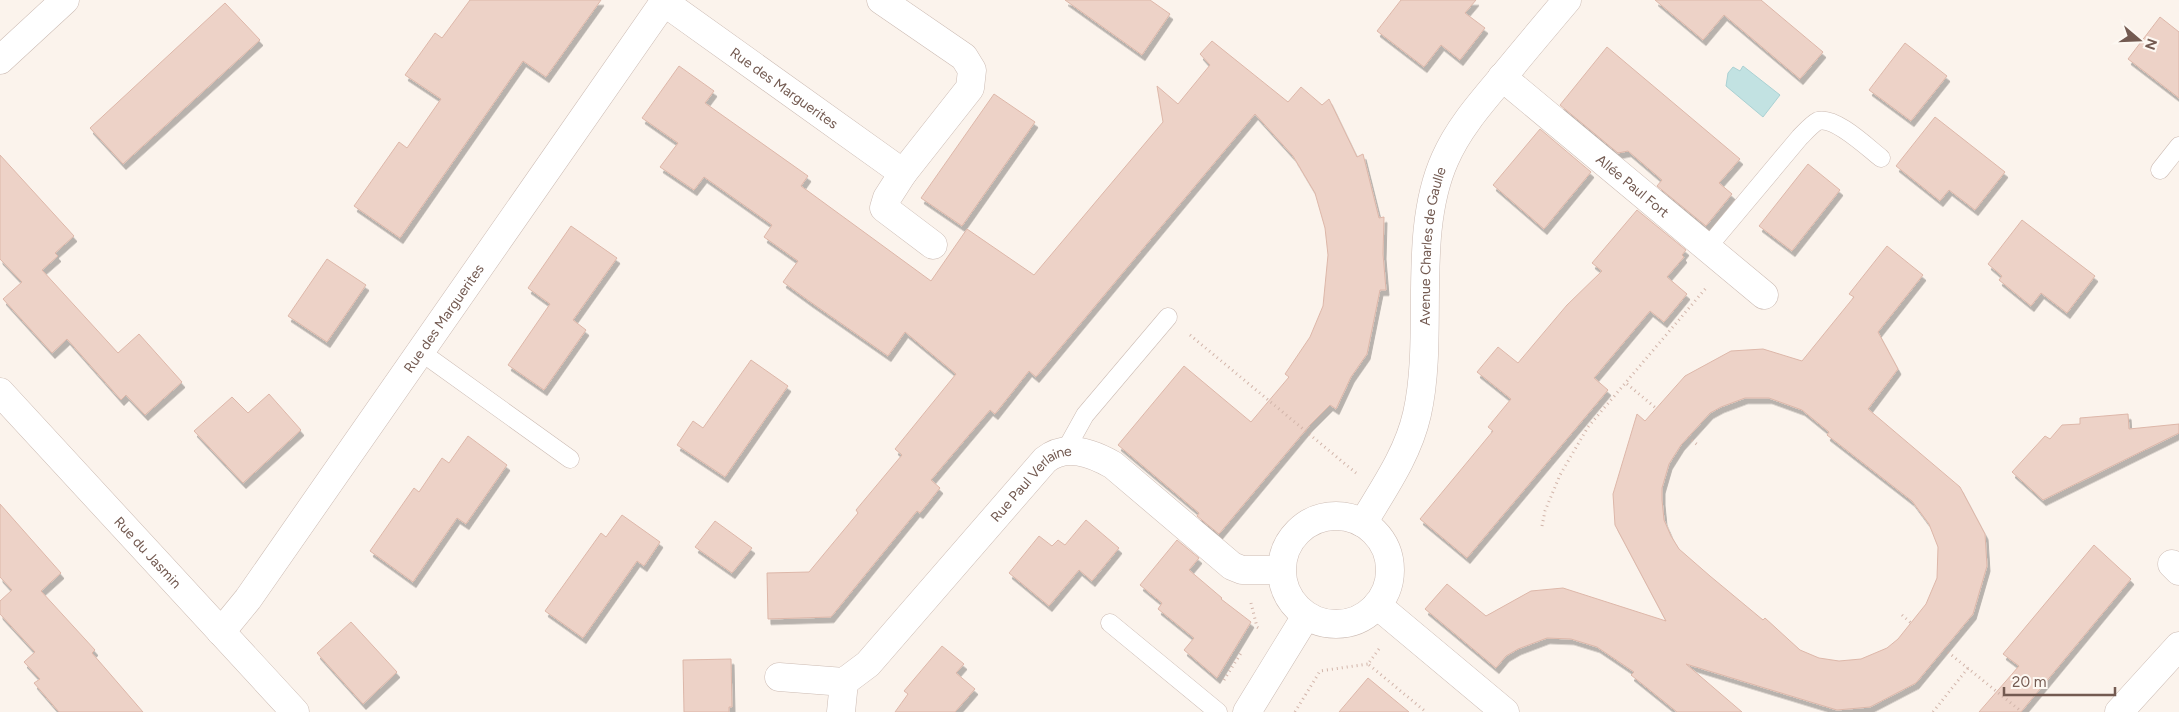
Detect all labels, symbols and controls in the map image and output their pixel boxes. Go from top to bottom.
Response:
north arrow [2114,15,2164,65]
text: N [2141,36,2161,52]
street label: Rue des Marguerites [727,44,841,133]
street label: Allée Paul Fort [1592,151,1672,221]
street label: Avenue Charles de Gaulle [1417,164,1450,326]
street label: Rue des Marguerites [400,261,488,376]
street label: Rue Paul Verlaine [987,443,1072,526]
street label: Rue du Jasmin [110,513,185,592]
scale bar [2004,664,2115,696]
text: 20 m [2012,673,2046,691]

